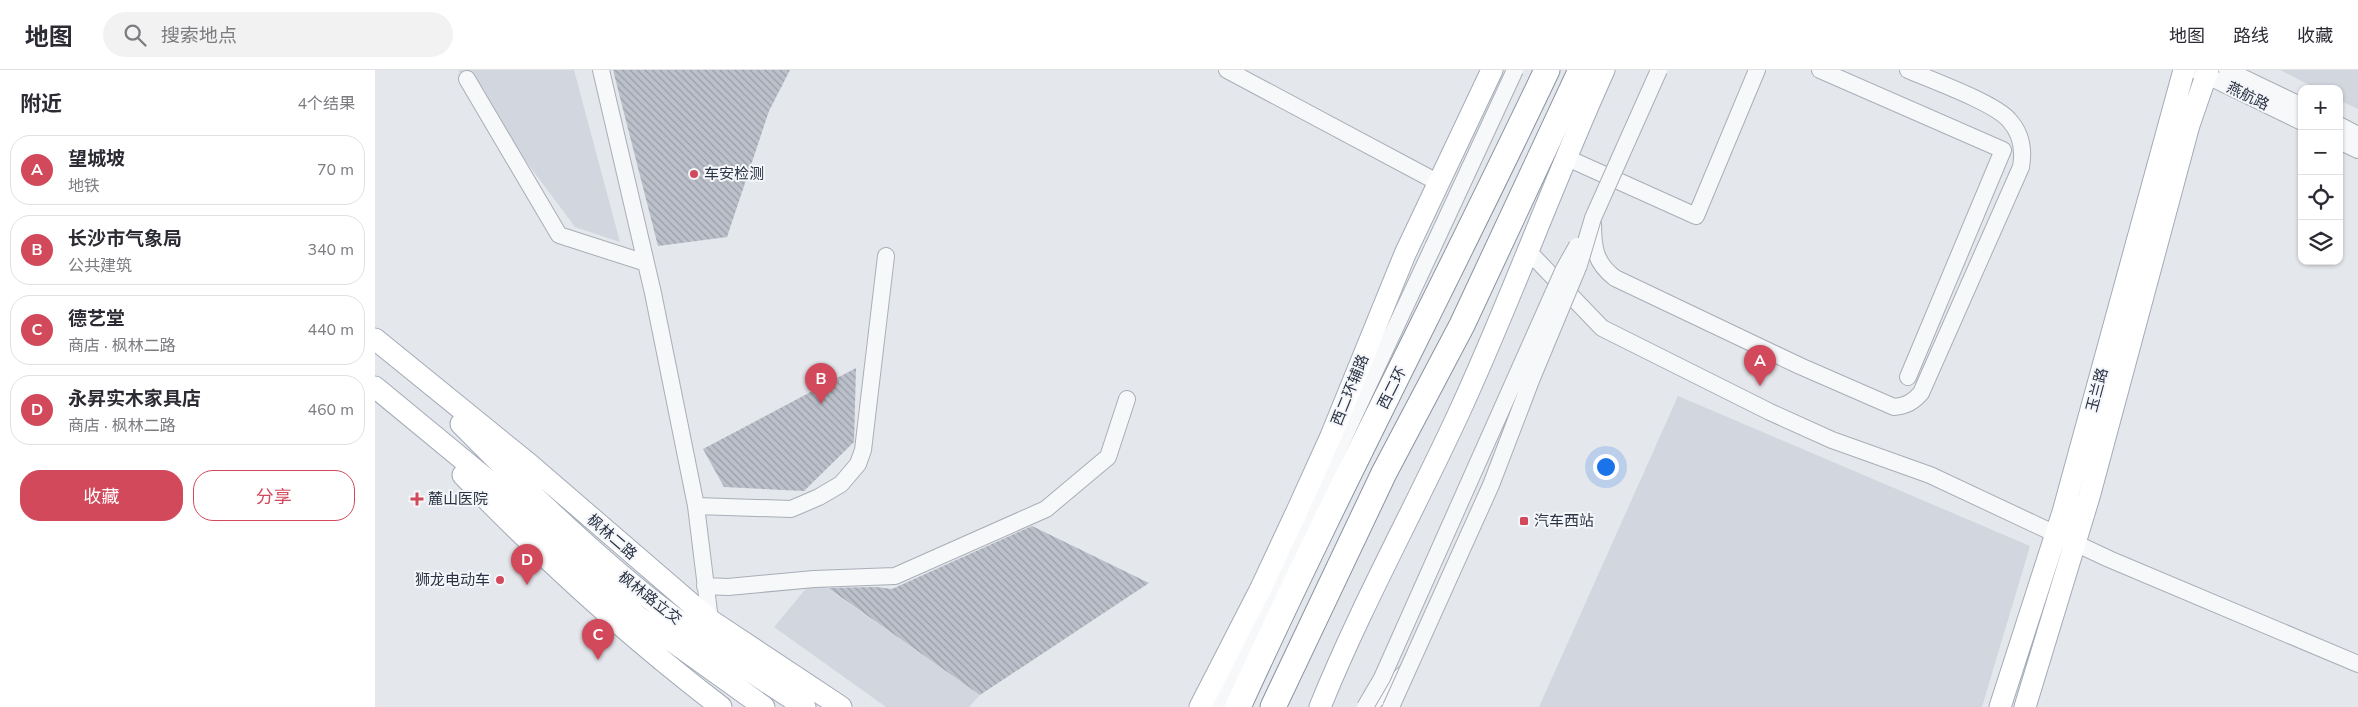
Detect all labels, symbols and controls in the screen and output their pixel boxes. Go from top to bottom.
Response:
search box [103,12,453,57]
text: 地图 [25,21,73,53]
icon: search [121,21,149,49]
text: 搜索地点 [161,23,237,49]
text: 地图 [2169,24,2205,48]
text: 路线 [2233,24,2269,48]
text: 收藏 [2297,24,2333,48]
street label: 燕航路 [2223,77,2273,115]
map controls [2298,85,2343,265]
button: + [2298,85,2343,130]
text: 附近 [20,90,62,118]
text: 4个结果 [297,93,355,115]
button: − [2298,130,2343,175]
text: 望城坡 [68,146,125,172]
text: A [31,159,43,181]
text: 70 m [317,159,354,181]
place label: 车安检测 [704,164,764,184]
marker: 车安检测 [688,168,700,180]
text: 地铁 [68,175,100,197]
button: locate [2298,175,2343,220]
button: layers [2298,220,2343,265]
text: 长沙市气象局 [68,226,182,252]
text: B [31,239,43,261]
text: 340 m [307,239,354,261]
text: 公共建筑 [68,255,132,277]
text: 德艺堂 [68,306,125,332]
text: C [32,319,42,341]
text: 440 m [307,319,354,341]
text: 商店 · 枫林二路 [68,335,176,357]
pin: A [1744,345,1776,386]
street label: 西二环辅路 [1327,351,1373,429]
pin: B [805,363,837,404]
street label: 西二环 [1373,363,1411,413]
street label: 玉兰路 [2082,366,2112,414]
text: 永昇实木家具店 [68,386,201,412]
text: D [31,399,43,421]
text: 460 m [307,399,354,421]
text: 商店 · 枫林二路 [68,415,176,437]
your location [1593,454,1619,480]
button: 收藏 [20,470,183,521]
button: 分享 [193,470,355,521]
place label: 麓山医院 [428,489,488,509]
marker: 麓山医院 [410,492,424,506]
street label: 枫林二路 [583,510,641,564]
place label: 汽车西站 [1534,511,1594,531]
marker: 汽车西站 [1518,515,1530,527]
pin: D [511,544,543,585]
street label: 枫林路立交 [614,567,686,629]
place label: 狮龙电动车 [415,570,490,590]
marker: 狮龙电动车 [494,574,506,586]
pin: C [582,619,614,660]

